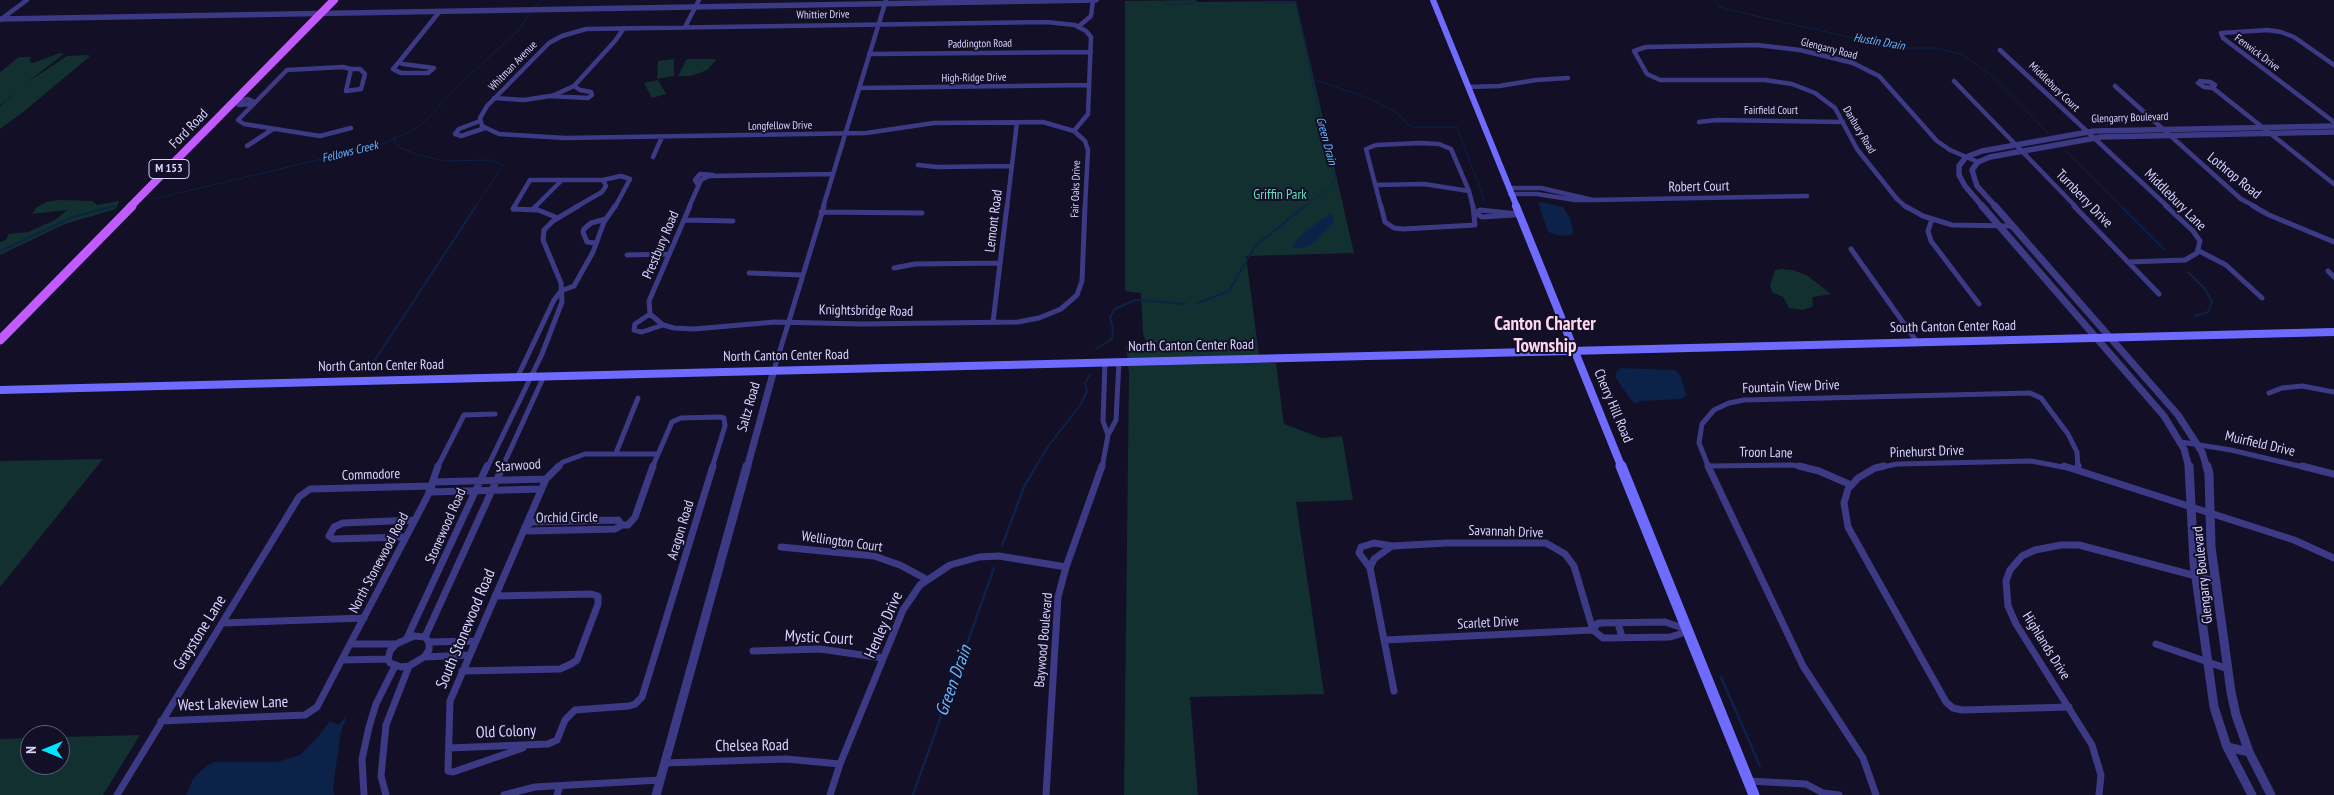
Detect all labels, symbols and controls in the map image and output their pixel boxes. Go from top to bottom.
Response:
street label: Whittier Drive [796,8,850,22]
water label: Hustin Drain [1852,30,1906,54]
street label: Fenwick Drive [2232,32,2282,74]
street label: Glengarry Road [1799,36,1859,62]
street label: Paddington Road [948,37,1012,51]
street label: Whitman Avenue [486,38,540,94]
street label: Middlebury Court [2026,59,2082,115]
street label: High-Ridge Drive [941,71,1007,85]
street label: Fairfield Court [1744,104,1798,118]
street label: Danbury Road [1840,104,1878,156]
street label: Ford Road [166,106,212,152]
street label: Glengarry Boulevard [2091,110,2169,126]
water label: Green Drain [1313,115,1339,167]
street label: Longfellow Drive [748,119,812,133]
water label: Fellows Creek [320,138,380,166]
street label: Lothrop Road [2204,149,2264,203]
road number: M 153 [149,160,189,178]
street label: Fair Oaks Drive [1068,160,1084,218]
street label: Turnberry Drive [2052,166,2116,232]
street label: Middlebury Lane [2141,166,2209,234]
street label: Robert Court [1668,178,1730,196]
park label: Griffin Park [1253,187,1307,203]
street label: Lemont Road [982,189,1006,253]
street label: Prestbury Road [639,208,683,282]
street label: Knightsbridge Road [819,302,913,320]
district label: Canton Charter Township [1494,314,1596,358]
street label: South Canton Center Road [1890,318,2016,336]
street label: North Canton Center Road [1128,337,1254,355]
street label: North Canton Center Road [723,347,849,365]
street label: North Canton Center Road [318,357,444,375]
street label: Cherry Hill Road [1590,367,1636,445]
street label: Fountain View Drive [1742,377,1840,397]
street label: Saltz Road [734,380,764,434]
street label: Muirfield Drive [2223,428,2297,460]
street label: Pinehurst Drive [1890,442,1964,462]
street label: Troon Lane [1739,444,1793,462]
street label: Starwood [495,456,541,476]
street label: Commodore [342,466,400,484]
street label: Stonewood Road [422,486,470,566]
street label: Aragon Road [664,498,698,562]
street label: Orchid Circle [536,509,598,527]
street label: North Stonewood Road [345,510,413,616]
street label: Savannah Drive [1468,522,1544,542]
street label: Glengarry Boulevard [2190,525,2216,625]
street label: Wellington Court [800,528,884,556]
street label: South Stonewood Road [432,566,500,692]
street label: Henley Drive [861,589,907,661]
street label: Graystone Lane [169,592,231,674]
street label: Baywood Boulevard [1031,592,1057,688]
street label: Highlands Drive [2018,609,2074,683]
street label: Scarlet Drive [1457,613,1519,633]
street label: Mystic Court [784,627,854,649]
water label: Green Drain [931,643,977,719]
street label: West Lakeview Lane [177,692,289,716]
street label: Old Colony [476,721,536,743]
north arrow [20,725,70,775]
street label: Chelsea Road [715,736,789,756]
text: N [22,746,40,754]

